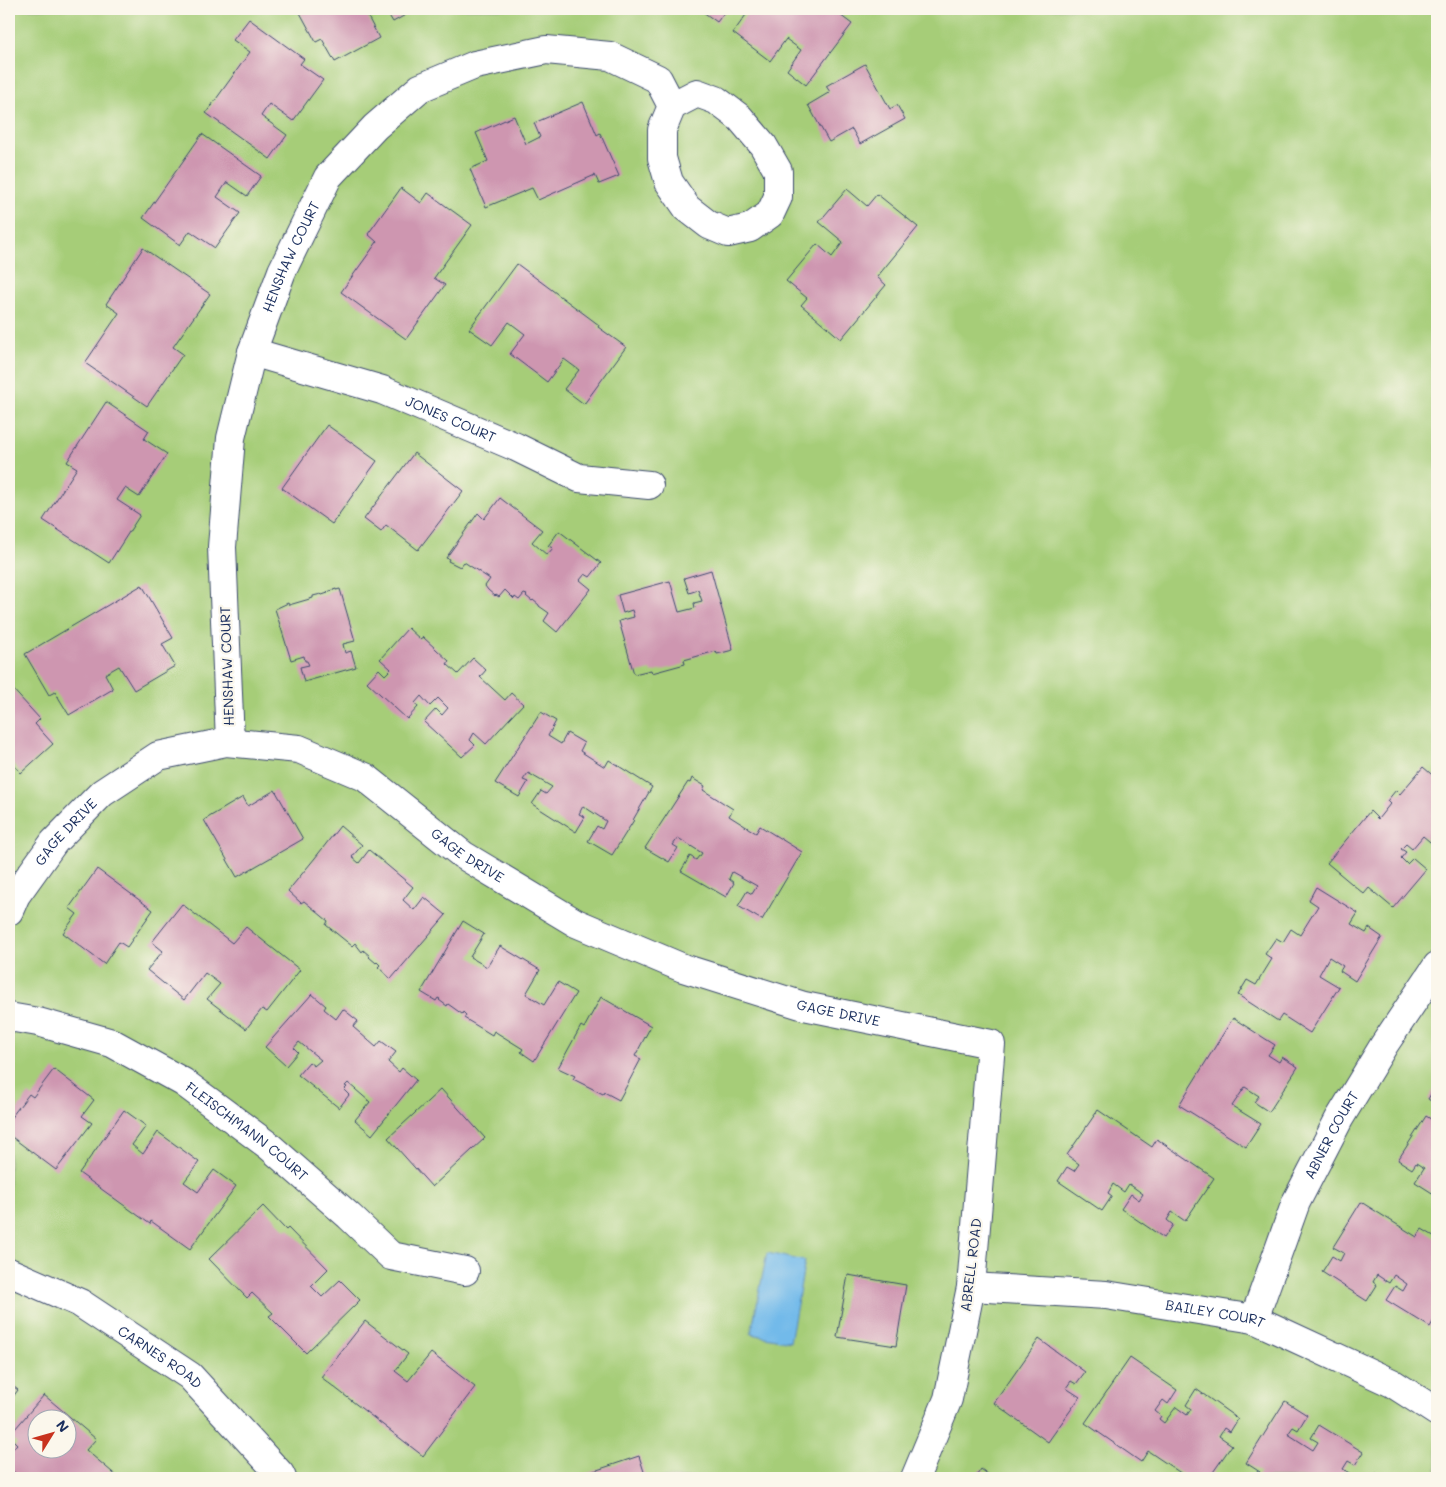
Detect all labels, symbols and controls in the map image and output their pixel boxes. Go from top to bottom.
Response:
street label: HENSHAW COURT [258,198,324,315]
street label: JONES COURT [403,391,499,446]
street label: HENSHAW COURT [215,606,238,726]
street label: GAGE DRIVE [30,794,101,869]
street label: GAGE DRIVE [427,823,508,887]
street label: GAGE DRIVE [794,994,882,1030]
street label: FLEISCHMANN COURT [182,1077,312,1185]
street label: ABNER COURT [1300,1087,1363,1182]
street label: ABRELL ROAD [955,1217,986,1313]
street label: BAILEY COURT [1164,1295,1269,1332]
street label: CARNES ROAD [114,1321,207,1392]
north arrow [28,1410,78,1460]
text: N [52,1416,74,1436]

